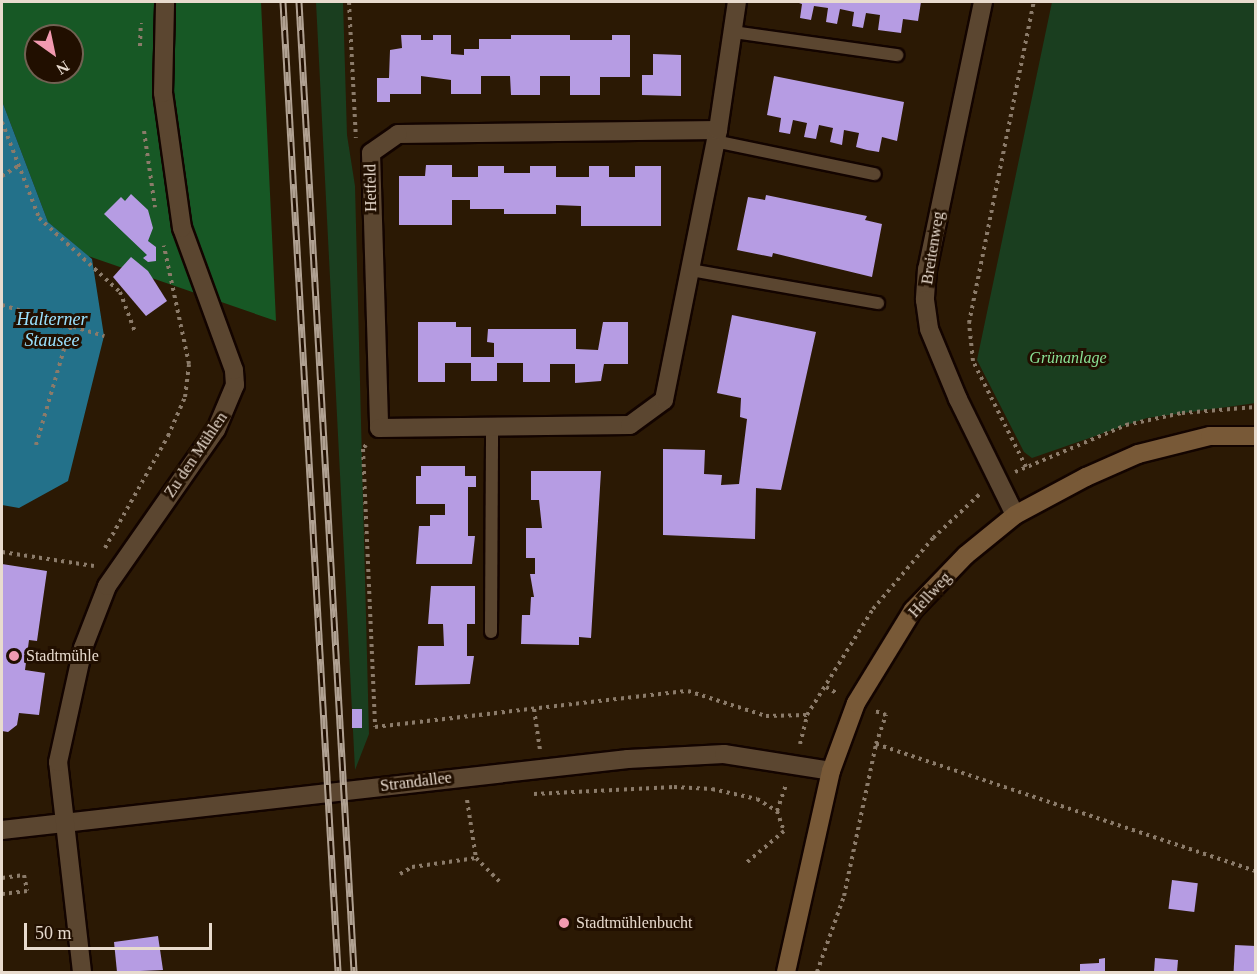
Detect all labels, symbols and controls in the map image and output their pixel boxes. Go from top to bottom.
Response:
north arrow [24,24,84,84]
text: N [54,58,72,78]
street label: Hetfeld [361,164,381,212]
street label: Breitenweg [918,210,948,286]
water label: Halterner Stausee [17,309,87,352]
park label: Grünanlage [1029,348,1107,368]
street label: Zu den Mühlen [160,409,232,501]
street label: Hellweg [905,568,955,622]
place label: Stadtmühle [26,646,99,666]
marker: Stadtmühle [7,649,21,663]
street label: Strandallee [379,768,453,796]
scale bar [27,911,214,949]
place label: Stadtmühlenbucht [576,913,692,933]
marker: Stadtmühlenbucht [557,916,571,930]
text: 50 m [35,923,72,943]

